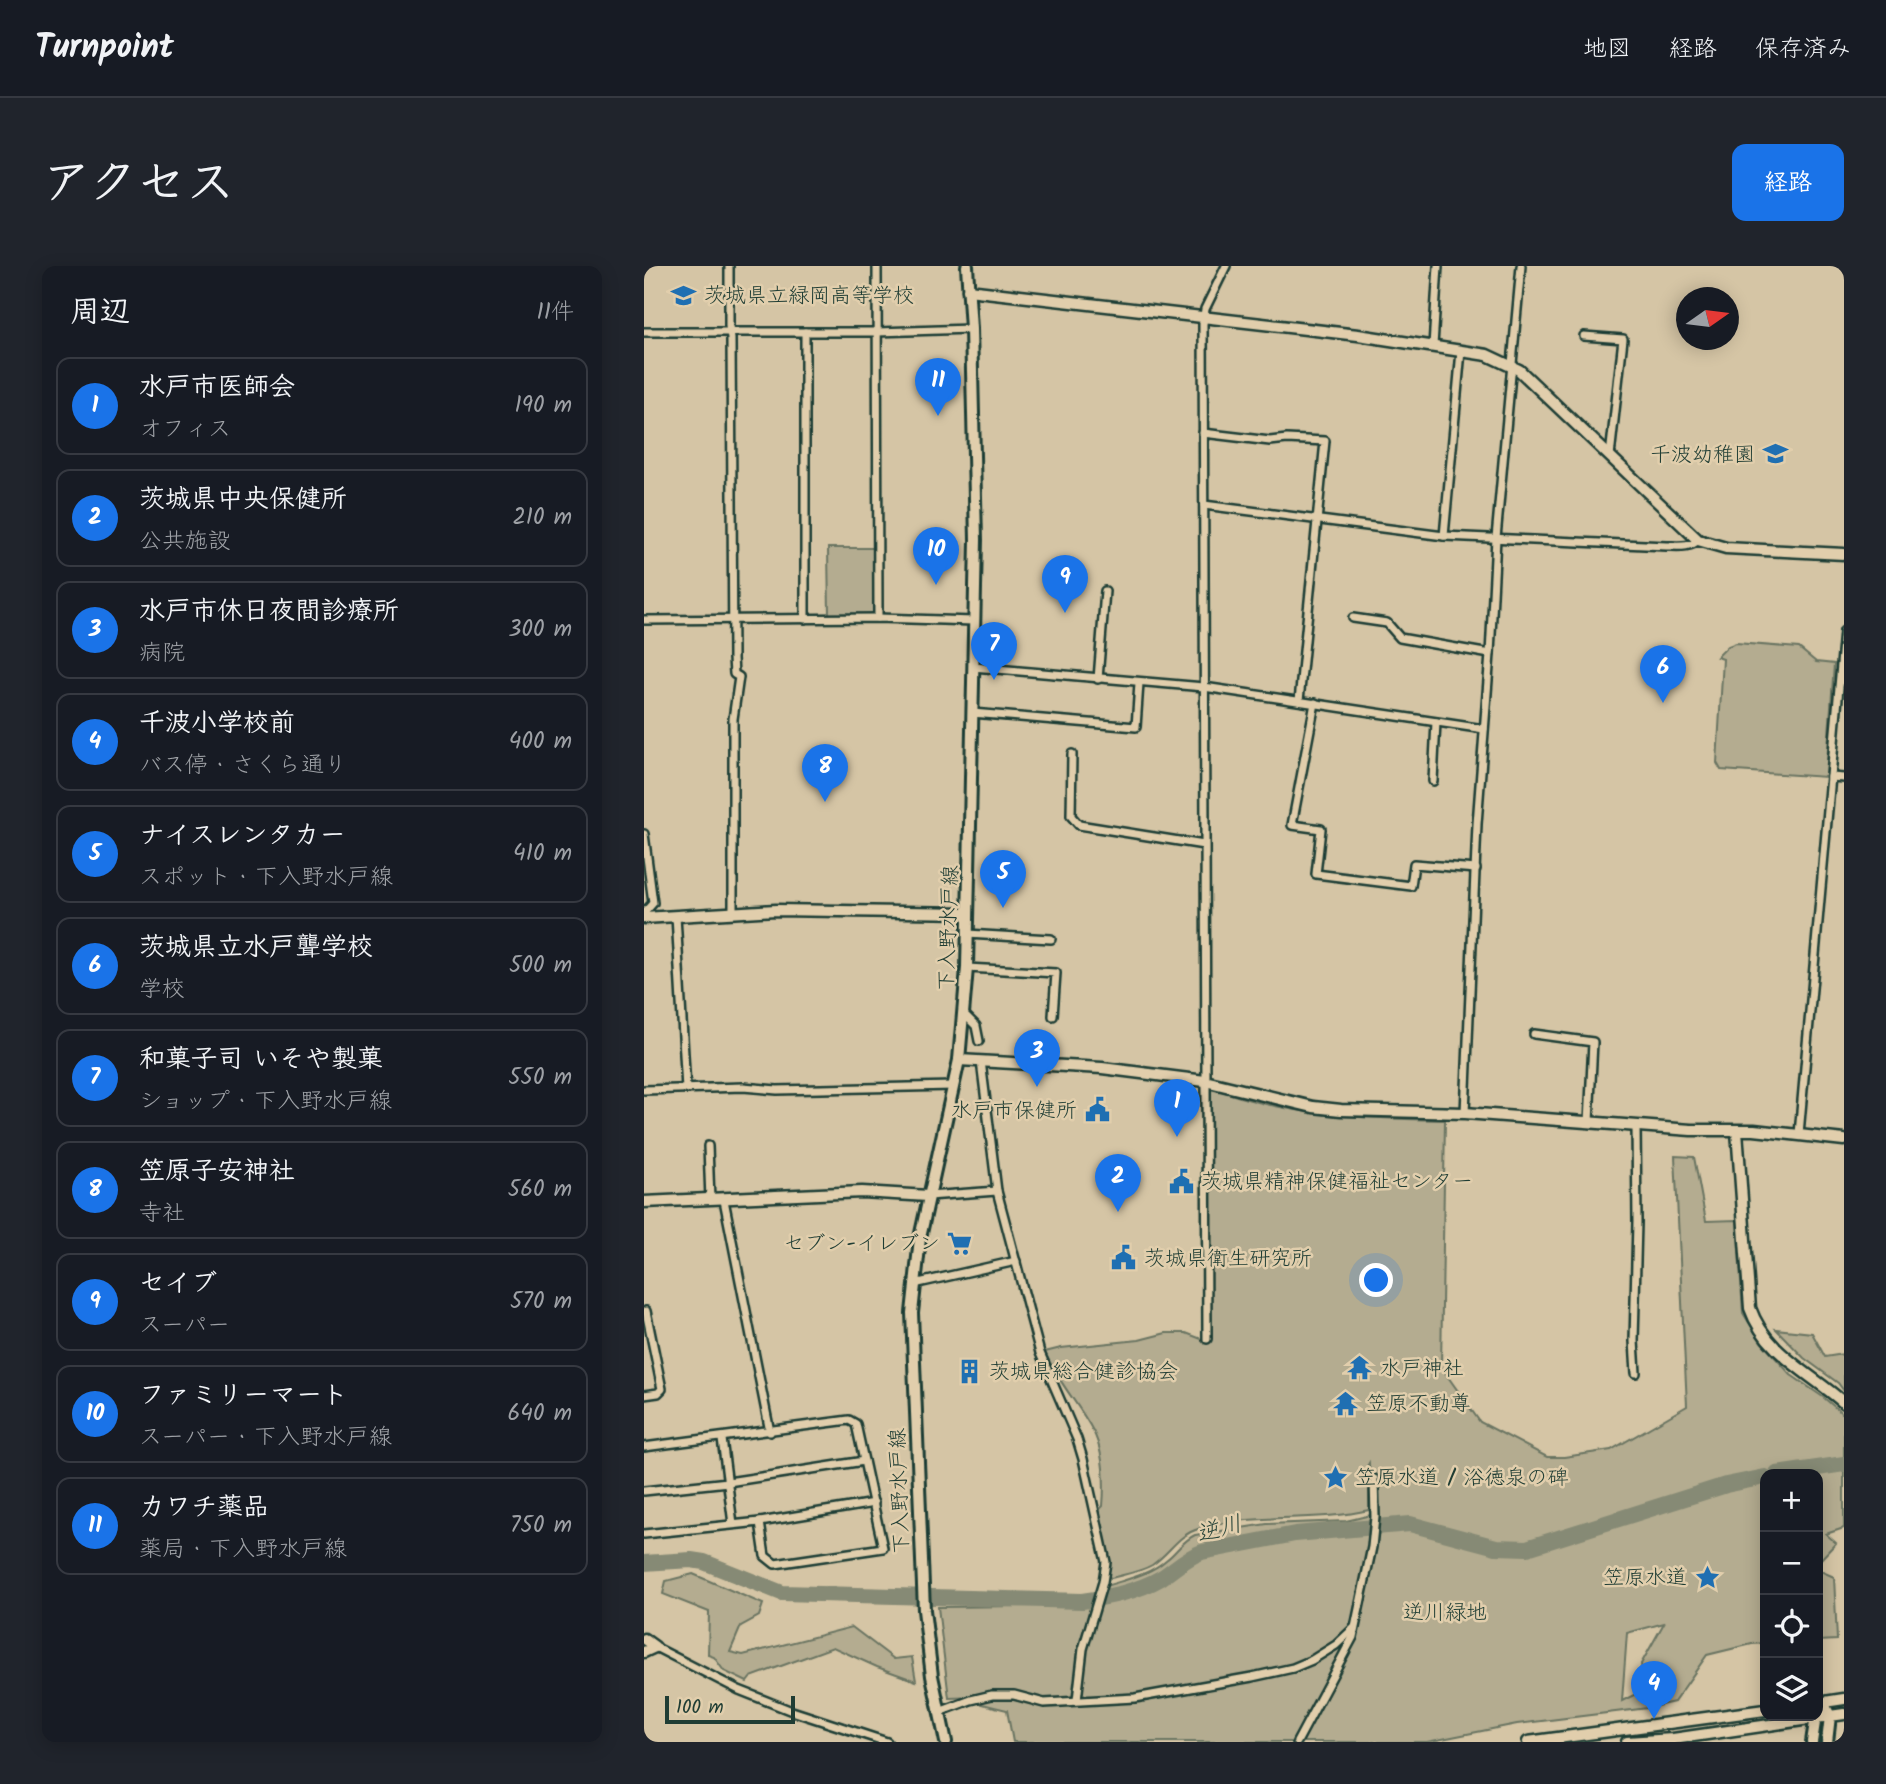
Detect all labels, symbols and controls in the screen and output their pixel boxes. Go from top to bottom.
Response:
text: Turnpoint [35,22,174,75]
text: 地図 [1583,30,1631,69]
text: 経路 [1669,30,1717,69]
text: 保存済み [1755,30,1851,69]
button: 経路 [1732,144,1844,221]
text: アクセス [42,146,235,224]
place label: 茨城県立緑岡高等学校 [704,280,914,313]
school or university icon: 茨城県立緑岡高等学校 [670,281,698,309]
north arrow [1676,287,1739,350]
text: 周辺 [70,289,130,337]
text: 11件 [537,295,574,331]
pin: 11 [915,358,961,416]
text: 水戸市医師会 [139,367,295,409]
text: 1 [92,388,98,424]
text: 190 m [515,388,572,424]
text: オフィス [139,412,231,448]
place label: 千波幼稚園 [1650,439,1755,472]
school or university icon: 千波幼稚園 [1761,440,1789,468]
text: 茨城県中央保健所 [139,479,347,521]
text: 2 [88,500,102,536]
text: 210 m [512,500,572,536]
text: 公共施設 [139,524,231,560]
pin: 10 [913,527,959,585]
pin: 9 [1042,555,1088,613]
text: 水戸市休日夜間診療所 [139,591,399,633]
text: 3 [89,612,101,648]
text: 300 m [508,612,572,648]
pin: 7 [971,622,1017,680]
text: 病院 [139,636,185,672]
pin: 6 [1640,645,1686,703]
text: 千波小学校前 [139,703,295,745]
text: 4 [89,724,101,760]
text: 400 m [509,724,572,760]
pin: 8 [802,744,848,802]
text: バス停 · さくら通り [139,748,347,784]
text: ナイスレンタカー [139,815,345,857]
text: 5 [89,836,101,872]
text: 410 m [513,836,572,872]
pin: 5 [980,850,1026,908]
text: スポット · 下入野水戸線 [139,860,393,896]
street label: 下入野水戸線 [931,865,968,992]
text: 茨城県立水戸聾学校 [139,927,373,969]
text: 6 [89,948,101,984]
text: 500 m [509,948,572,984]
text: 学校 [139,972,185,1008]
pin: 3 [1014,1029,1060,1087]
text: 和菓子司 いそや製菓 [139,1039,383,1081]
text: 7 [90,1060,100,1096]
text: 550 m [508,1060,572,1096]
pin: 1 [1154,1079,1200,1137]
text: ショップ · 下入野水戸線 [139,1084,392,1120]
place label: 水戸市保健所 [951,1095,1077,1128]
public building icon: 水戸市保健所 [1083,1096,1111,1124]
text: 笠原子安神社 [139,1151,295,1193]
pin: 2 [1095,1154,1141,1212]
place label: 茨城県精神保健福祉センター [1201,1166,1473,1199]
public building icon: 茨城県精神保健福祉センター [1167,1167,1195,1195]
text: 8 [88,1172,102,1208]
text: 560 m [508,1172,572,1208]
text: 寺社 [139,1196,185,1232]
place label: セブン-イレブン [783,1228,940,1261]
supermarket icon: セブン-イレブン [946,1229,974,1257]
place label: 茨城県衛生研究所 [1144,1243,1312,1276]
public building icon: 茨城県衛生研究所 [1110,1244,1138,1272]
text: セイブ [139,1263,217,1305]
your location [1359,1263,1393,1297]
text: 9 [89,1284,101,1320]
text: 570 m [510,1284,572,1320]
text: スーパー [139,1308,230,1344]
place label: 水戸神社 [1380,1353,1464,1386]
temple icon: 水戸神社 [1346,1354,1374,1382]
place label: 茨城県総合健診協会 [989,1356,1178,1389]
building icon: 茨城県総合健診協会 [955,1357,983,1385]
text: ファミリーマート [139,1375,348,1417]
place label: 笠原不動尊 [1366,1388,1471,1421]
temple icon: 笠原不動尊 [1332,1389,1360,1417]
text: 10 [86,1396,104,1432]
text: 640 m [508,1396,572,1432]
text: スーパー · 下入野水戸線 [139,1420,392,1456]
street label: 下入野水戸線 [882,1427,919,1554]
place label: 笠原水道 / 浴徳泉の碑 [1355,1462,1568,1495]
place icon: 笠原水道 / 浴徳泉の碑 [1321,1463,1349,1491]
map controls [1760,1469,1823,1721]
button: + [1760,1469,1823,1532]
text: カワチ薬品 [139,1487,269,1529]
water label: 逆川 [1193,1507,1246,1553]
text: 11 [88,1508,102,1544]
text: 750 m [510,1508,572,1544]
text: 薬局 · 下入野水戸線 [139,1532,347,1568]
button: − [1760,1532,1823,1595]
place label: 笠原水道 [1603,1562,1687,1595]
place icon: 笠原水道 [1693,1563,1721,1591]
button: locate [1760,1595,1823,1658]
park label: 逆川緑地 [1403,1597,1487,1630]
button: layers [1760,1658,1823,1721]
pin: 4 [1631,1661,1677,1719]
scale bar [665,1693,794,1725]
text: 100 m [676,1693,724,1723]

